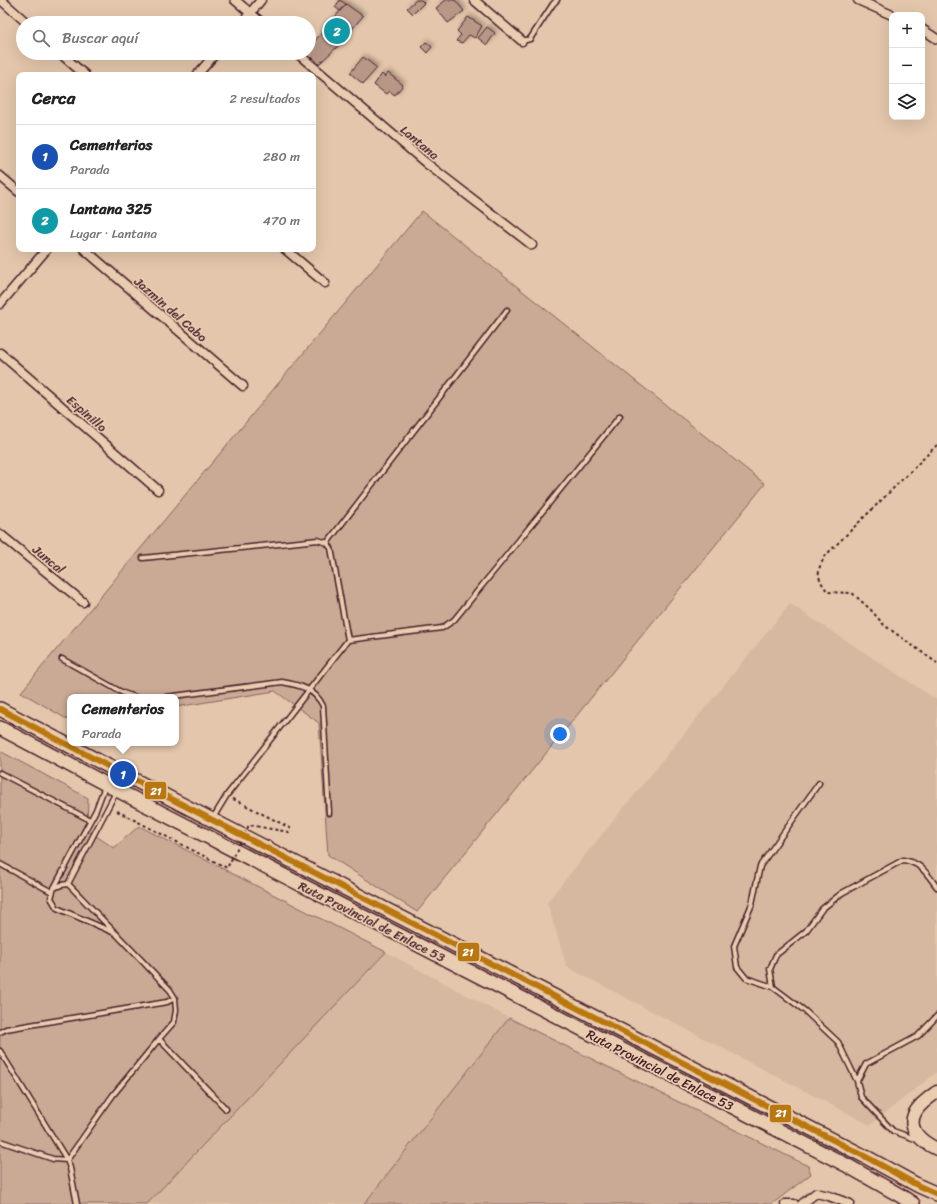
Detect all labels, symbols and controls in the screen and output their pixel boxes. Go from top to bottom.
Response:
map controls [889,12,925,120]
button: + [889,12,925,48]
search box [16,16,316,60]
pin: 2 [324,16,350,46]
text: Buscar aquí [62,25,139,51]
icon: search [30,27,52,49]
button: − [889,48,925,84]
text: Cerca [32,83,75,113]
button: layers [889,84,925,120]
text: 2 resultados [229,87,300,110]
street label: Lantana [395,119,445,166]
text: Cementerios [70,132,152,158]
text: 1 [42,145,48,168]
text: 280 m [263,145,300,168]
text: Parada [70,158,110,181]
text: Lantana 325 [70,196,152,222]
text: 2 [41,209,49,232]
text: 470 m [263,209,300,232]
text: Lugar · Lantana [70,222,157,245]
street label: Jazmin del Cabo [128,270,213,348]
street label: Espinillo [61,389,113,438]
street label: Juncal [27,538,71,580]
popup [67,694,179,746]
text: Cementerios [82,696,164,722]
text: Parada [82,722,121,745]
your location [550,724,570,744]
pin: 1 [110,759,136,789]
line badge: 21 [144,781,167,800]
text: 21 [149,782,162,801]
street label: Ruta Provincial de Enlace 53 [294,874,450,968]
line badge: 21 [457,942,480,962]
text: 21 [461,943,474,962]
street label: Ruta Provincial de Enlace 53 [582,1023,738,1117]
line badge: 21 [769,1104,792,1123]
text: 21 [774,1104,787,1123]

